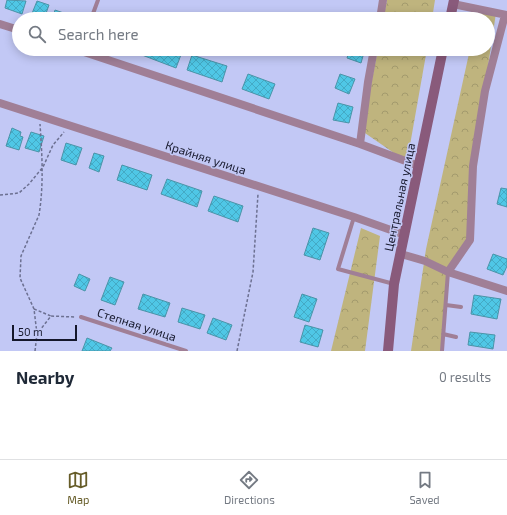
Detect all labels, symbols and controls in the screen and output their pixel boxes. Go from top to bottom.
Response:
search box [12,12,495,56]
icon: search [26,23,48,45]
text: Search here [58,25,139,43]
street label: Крайняя улица [164,137,248,178]
street label: Центральная улица [381,141,418,253]
street label: Степная улица [95,305,178,344]
scale bar [12,323,77,342]
text: 50 m [18,325,43,338]
text: Nearby [16,367,74,387]
text: 0 results [439,369,491,385]
tab: Map [67,469,89,506]
tab: Directions [224,469,275,506]
tab: Saved [409,469,440,506]

